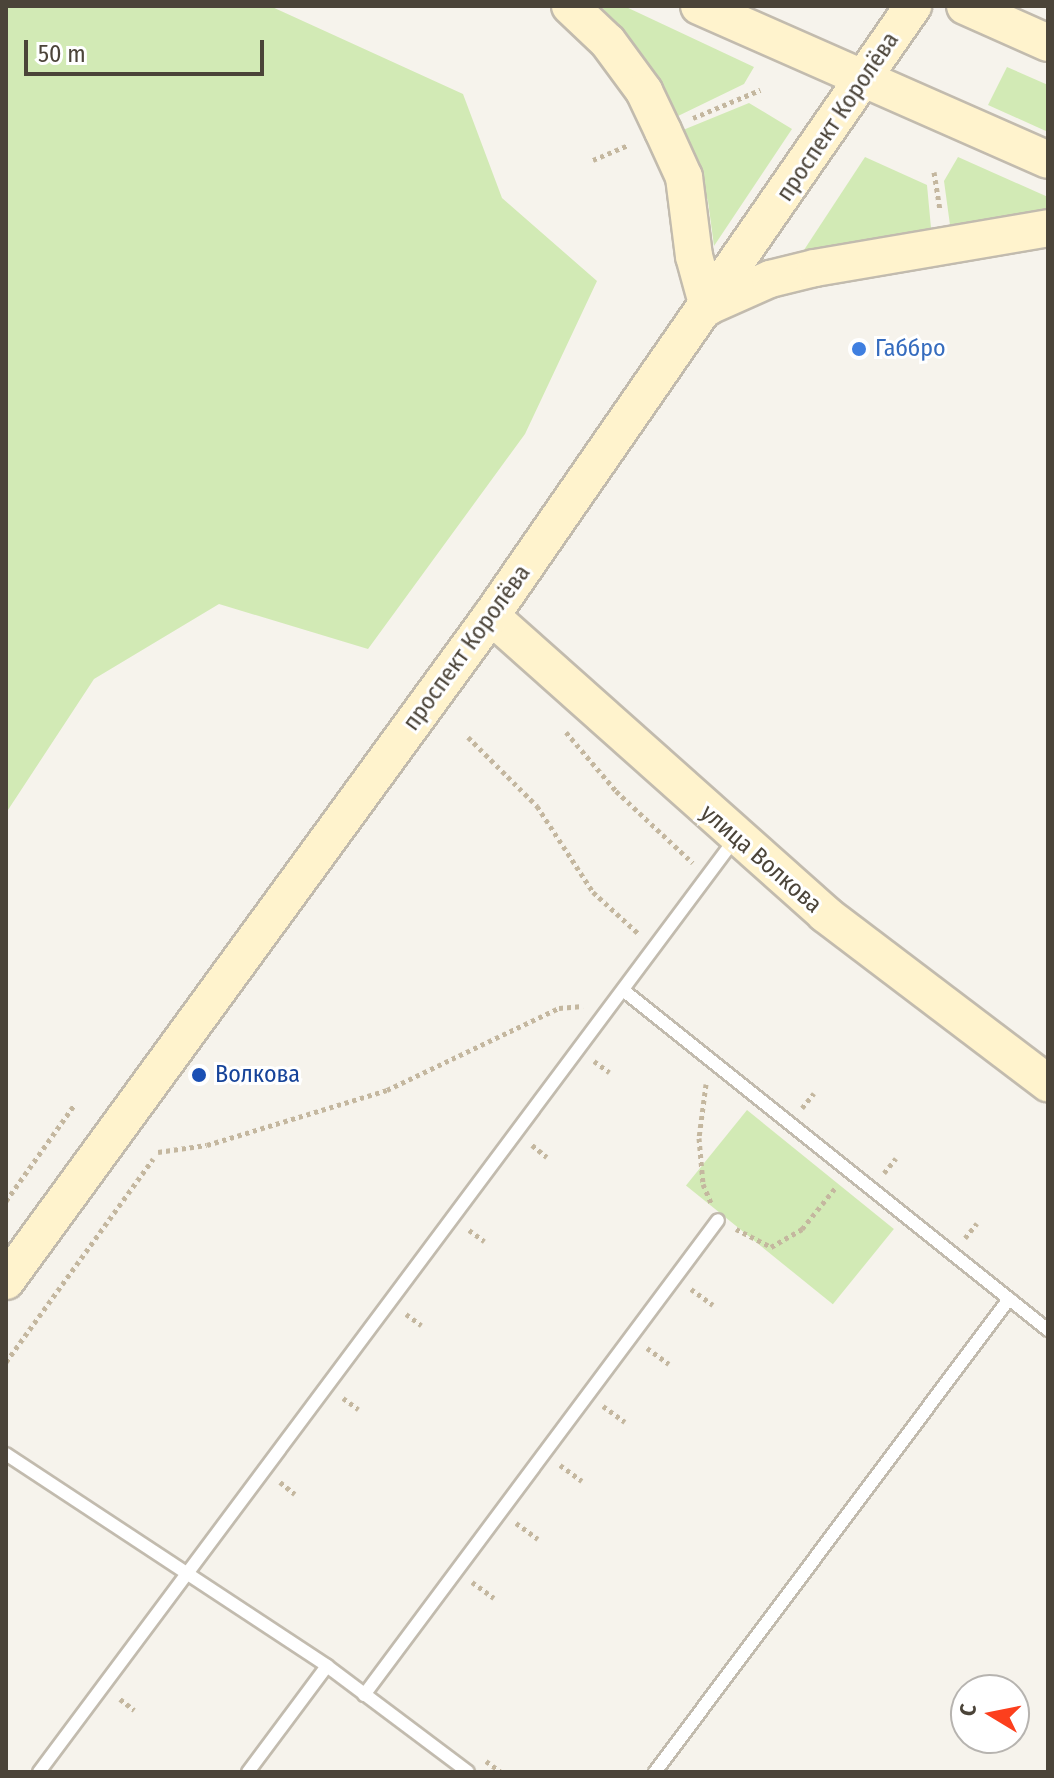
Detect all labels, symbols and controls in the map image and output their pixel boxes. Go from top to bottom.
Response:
scale bar [28,24,268,74]
street label: проспект Королёва [771,27,905,207]
text: 50 m [38,40,86,68]
place label: Габбро [875,335,946,363]
marker: Габбро [850,340,868,358]
street label: проспект Королёва [397,560,537,736]
street label: улица Волкова [695,799,827,919]
place label: Волкова [215,1061,300,1089]
marker: Волкова [190,1066,208,1084]
north arrow [950,1674,1030,1754]
text: С [954,1702,982,1718]

